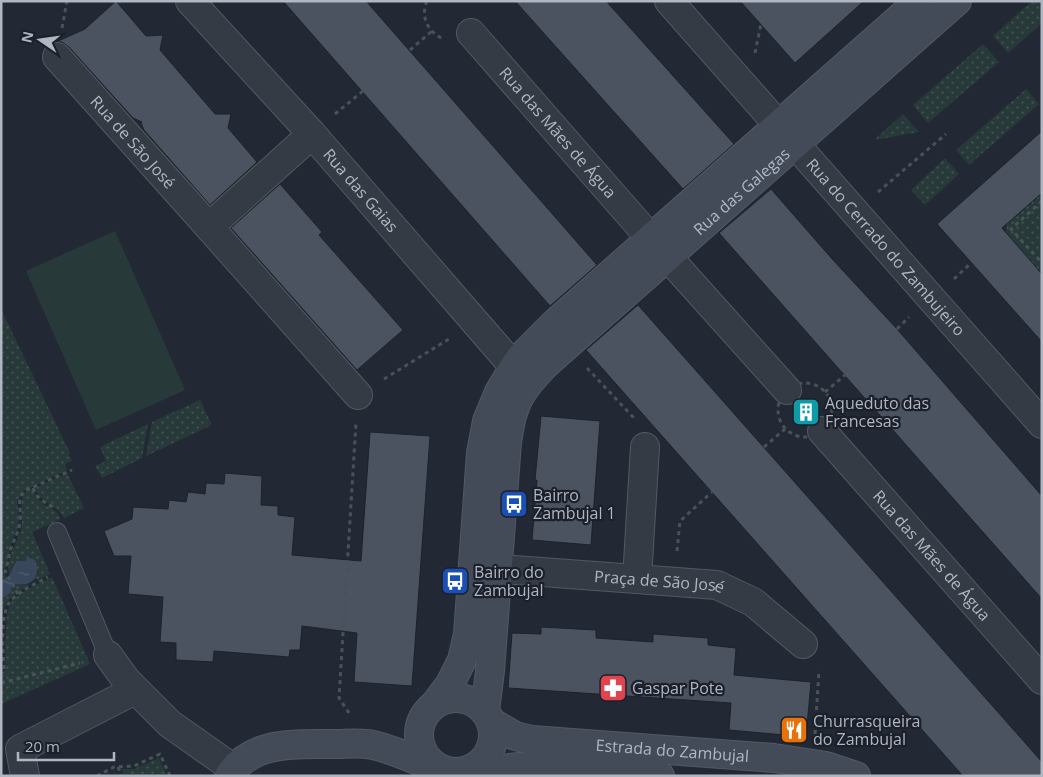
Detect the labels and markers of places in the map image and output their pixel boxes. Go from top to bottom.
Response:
place label: Aqueduto das Francesas [825,392,929,432]
building icon: Aqueduto das Francesas [791,397,821,427]
place label: Bairro Zambujal 1 [533,484,616,524]
bus stop icon: Bairro Zambujal 1 [499,489,529,519]
place label: Bairro do Zambujal [474,561,544,601]
bus stop icon: Bairro do Zambujal [440,566,470,596]
pharmacy icon: Gaspar Pote [598,673,628,703]
place label: Gaspar Pote [632,677,723,699]
place label: Churrasqueira do Zambujal [813,710,920,750]
restaurant icon: Churrasqueira do Zambujal [779,715,809,745]

